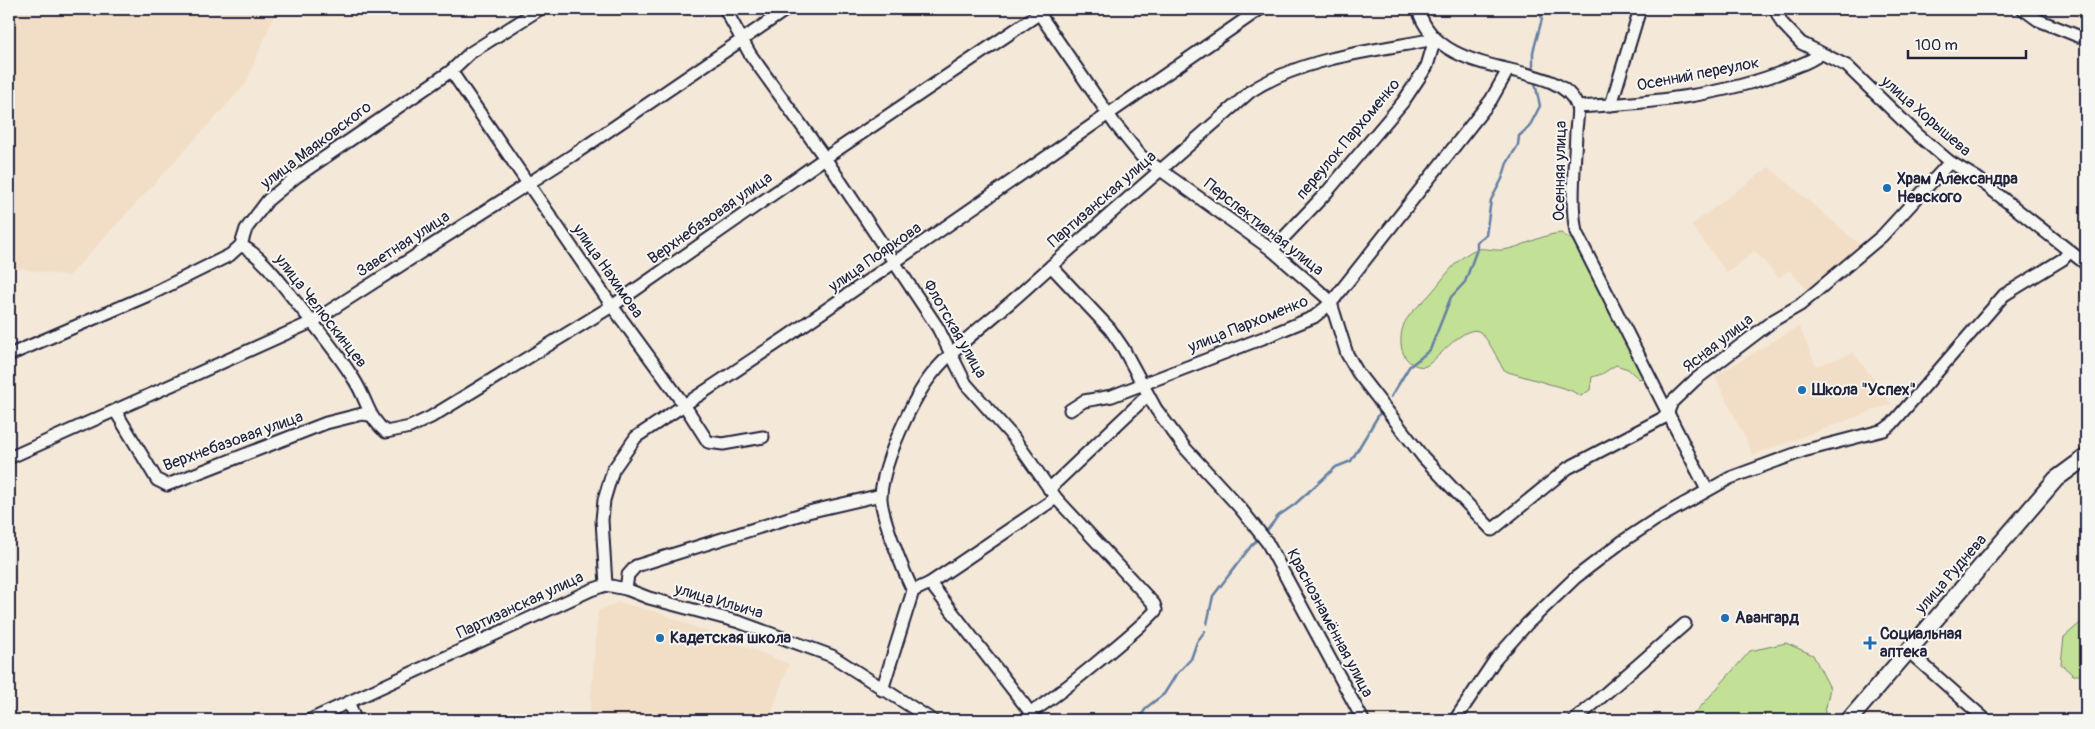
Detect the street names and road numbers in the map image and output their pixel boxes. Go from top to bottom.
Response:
street label: Осенний переулок [1635,52,1761,96]
street label: улица Хорышева [1876,71,1975,161]
street label: переулок Пархоменко [1292,74,1405,203]
street label: улица Маяковского [256,97,376,194]
street label: Осенняя улица [1549,121,1571,221]
street label: Партизанская улица [1044,146,1160,252]
street label: Верхнебазовая улица [644,168,776,268]
street label: Перспективная улица [1200,174,1328,280]
street label: Заветная улица [353,206,453,282]
street label: улица Пояркова [824,218,925,297]
street label: улица Нахимова [568,219,648,322]
street label: улица Челюскинцев [270,249,372,372]
street label: Флотская улица [919,276,991,382]
street label: улица Пархоменко [1184,291,1311,358]
street label: Ясная улица [1679,309,1757,377]
street label: Верхнебазовая улица [160,406,306,476]
street label: улица Руднева [1910,530,1991,619]
street label: Краснознамённая улица [1282,545,1378,701]
street label: Партизанская улица [453,567,587,643]
street label: улица Ильича [671,579,766,623]

